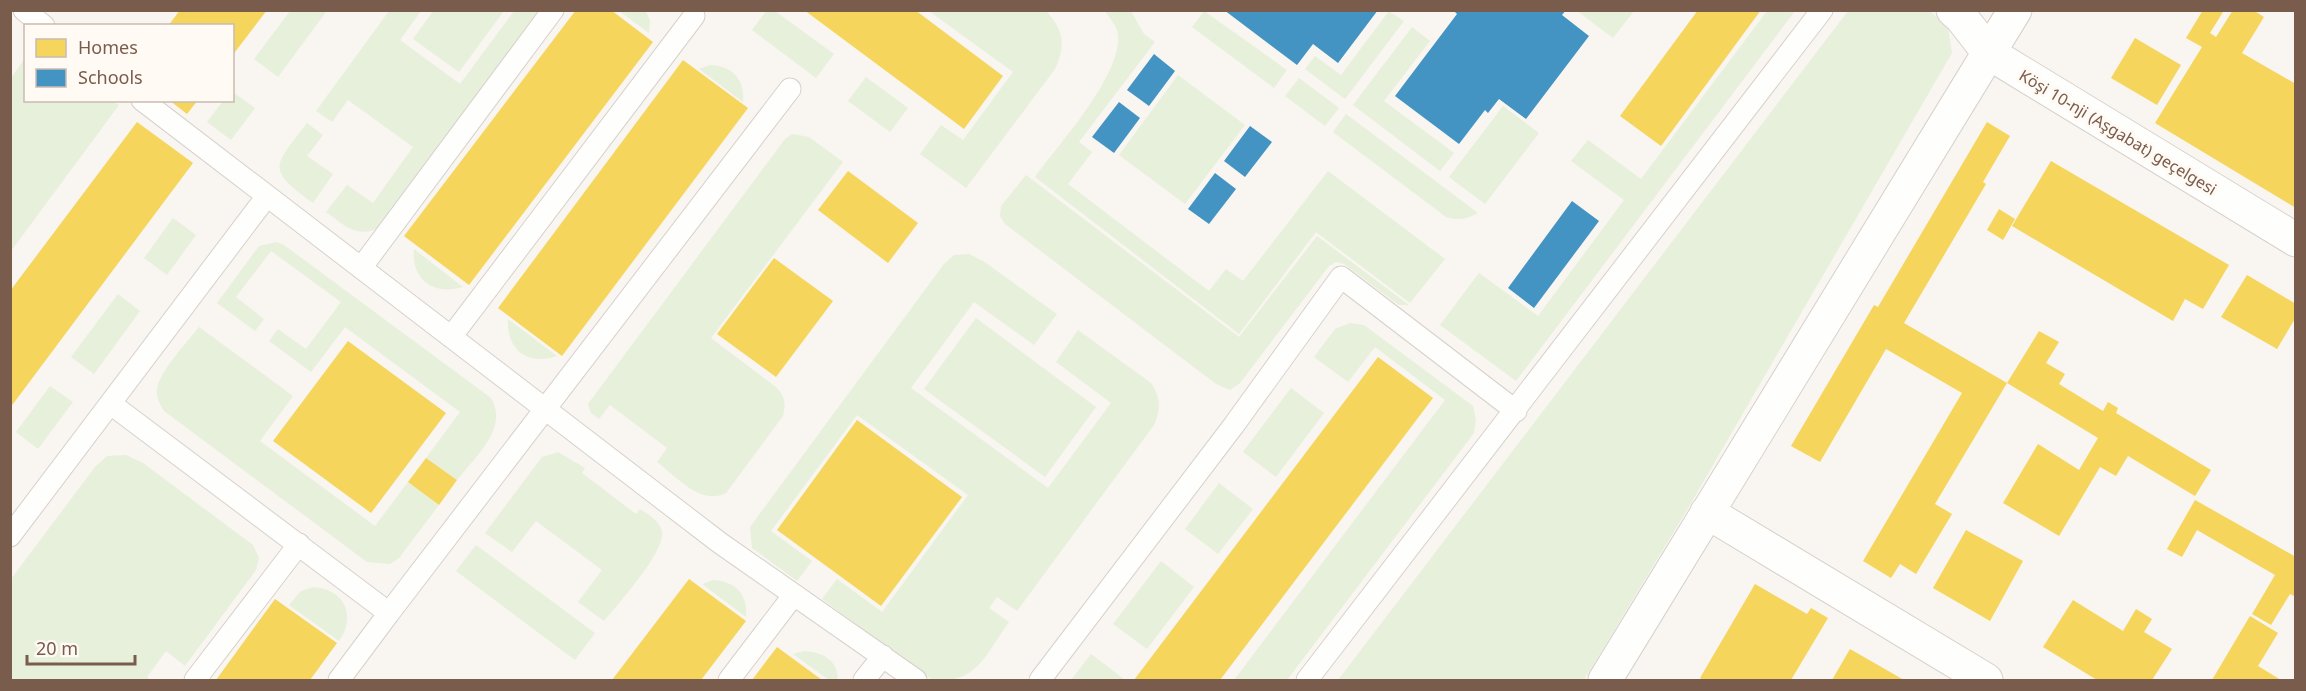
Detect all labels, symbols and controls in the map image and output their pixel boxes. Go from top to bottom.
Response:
legend [24,24,234,102]
text: Homes [78,35,138,59]
street label: Köşi 10-nji (Aşgabat) geçelgesi [2015,64,2221,200]
text: Schools [78,65,143,89]
scale bar [27,628,135,666]
text: 20 m [36,636,78,660]

